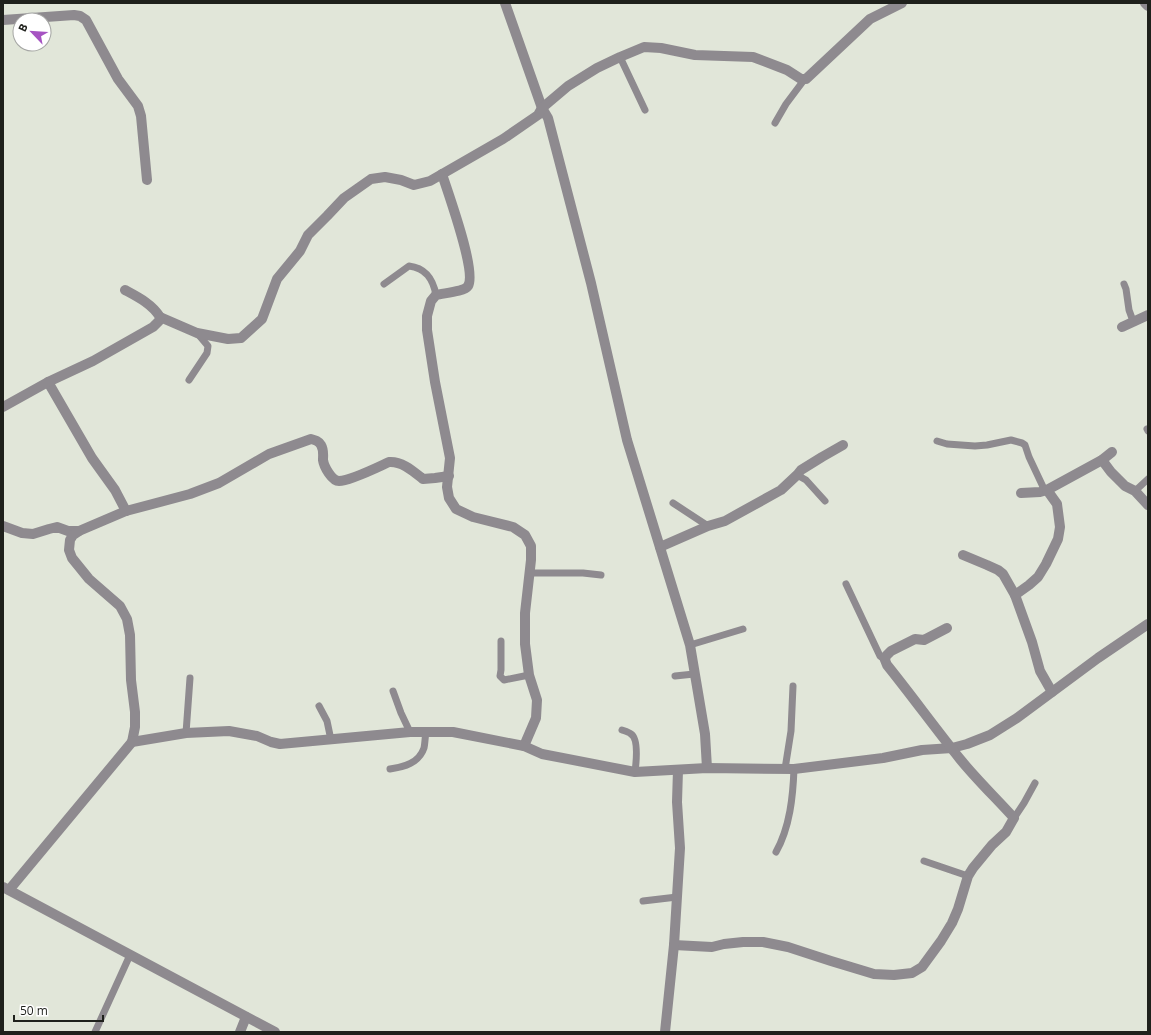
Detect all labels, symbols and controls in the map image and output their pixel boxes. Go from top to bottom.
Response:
north arrow [12,12,52,52]
text: B [14,21,31,34]
scale bar [14,997,103,1023]
text: 50 m [20,1002,48,1019]

